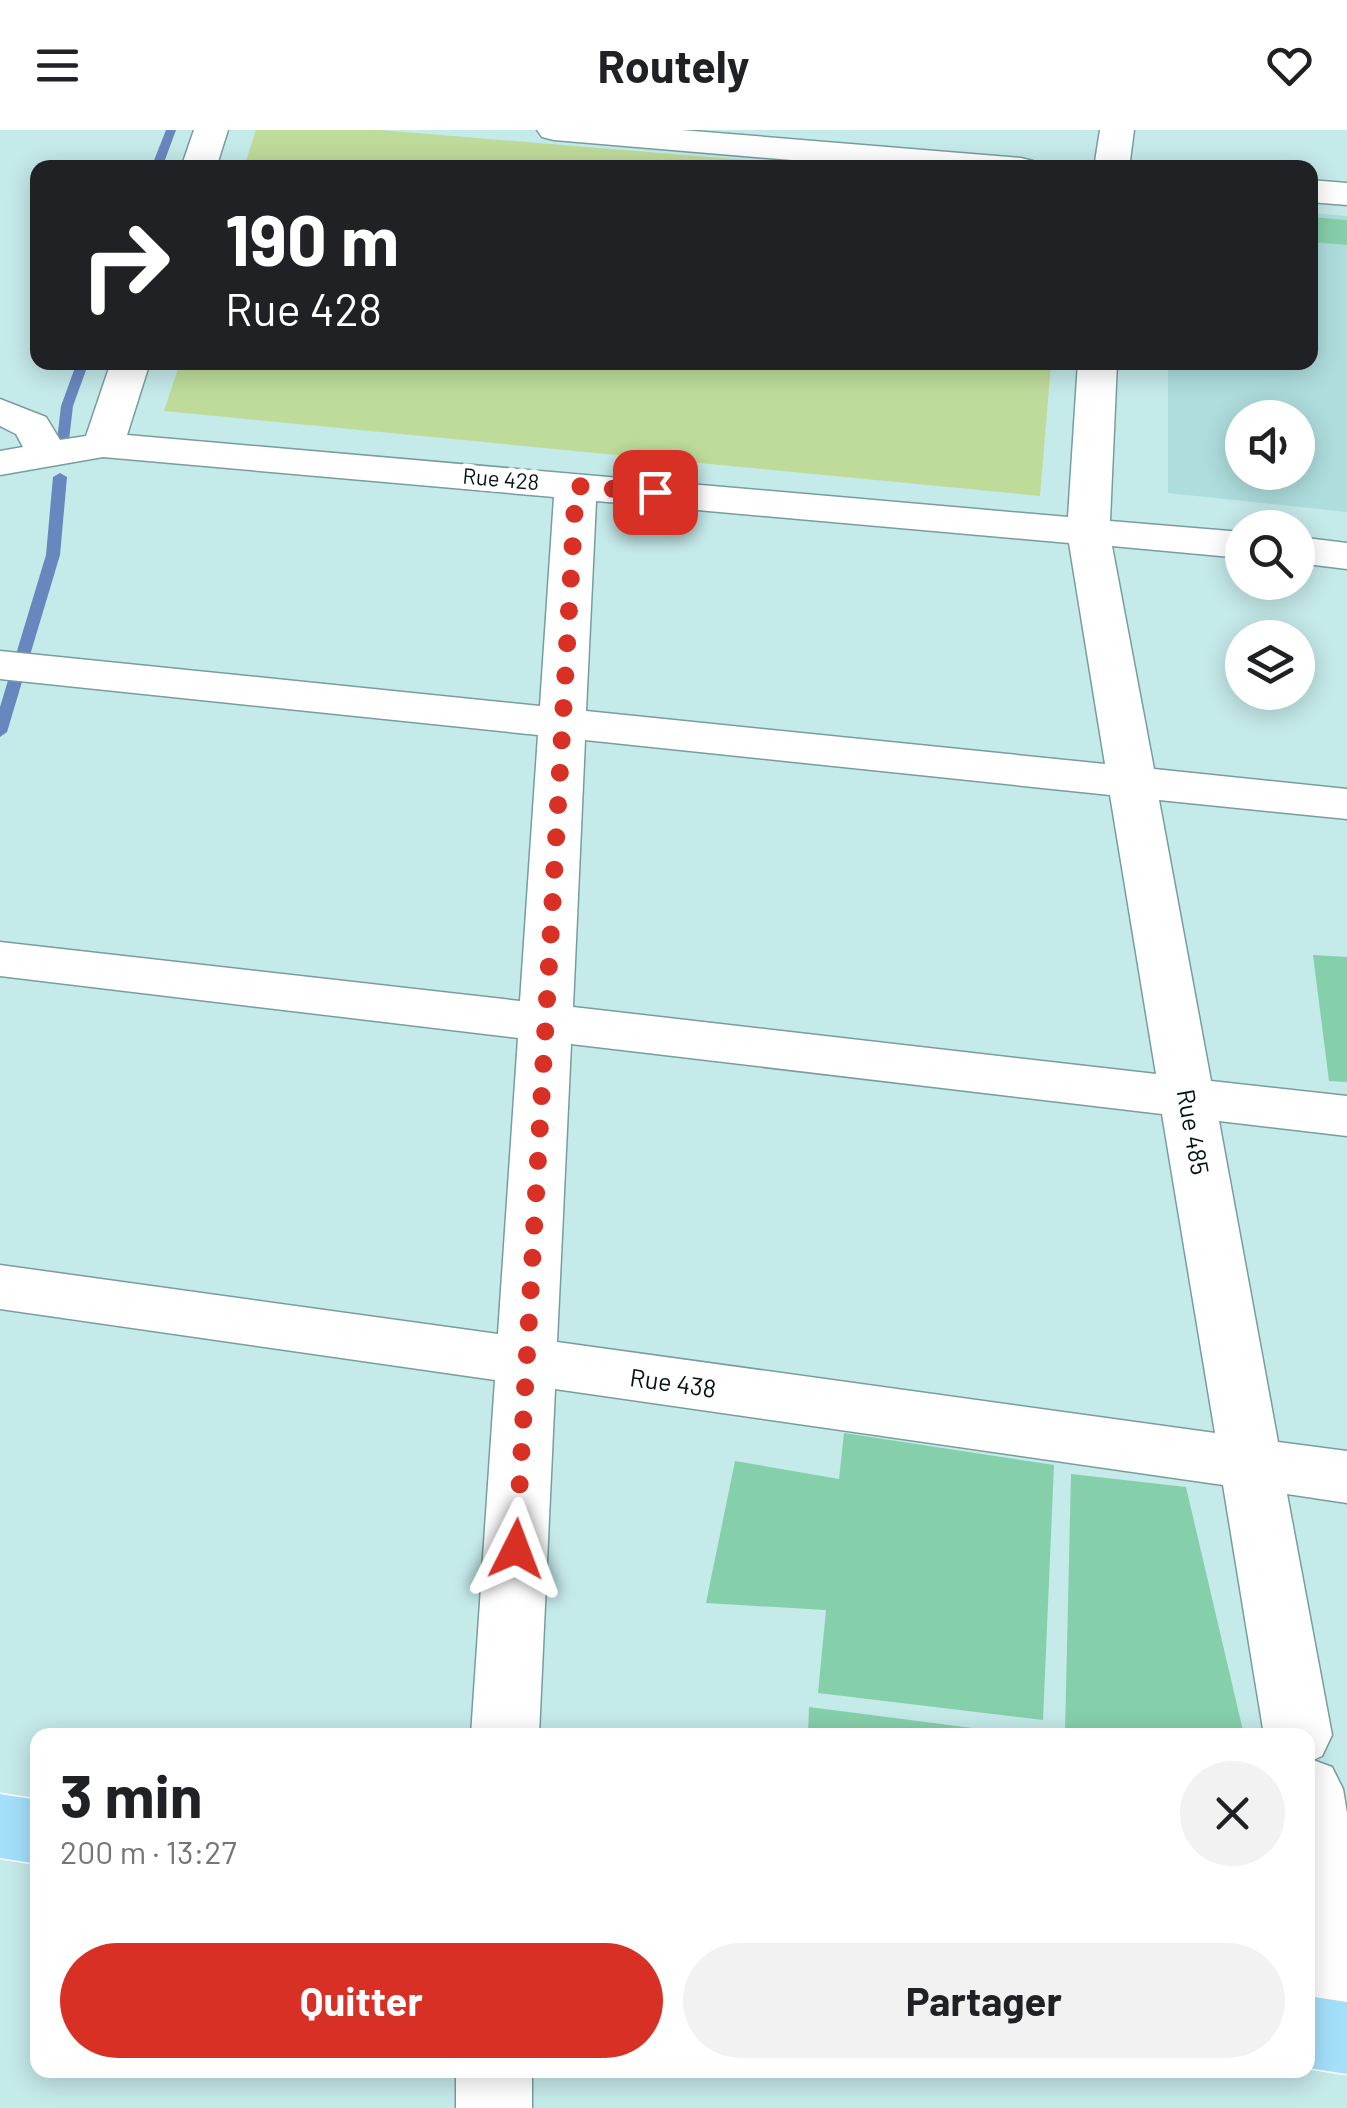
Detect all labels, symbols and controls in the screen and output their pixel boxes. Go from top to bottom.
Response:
icon: menu [30,38,85,93]
text: Routely [598,38,749,92]
icon: heart [1262,38,1317,93]
text: 190 m [225,196,399,280]
icon: right [60,200,190,330]
text: Rue 428 [225,281,382,335]
map controls [1225,400,1315,710]
button: sound [1225,400,1315,490]
pin [613,450,698,535]
street label: Rue 428 [462,462,540,494]
icon: arrive [628,465,683,520]
button: search [1225,510,1315,600]
button: layers [1225,620,1315,710]
street label: Rue 485 [1172,1087,1216,1177]
street label: Rue 438 [628,1361,718,1403]
position arrow [464,1497,568,1601]
text: 3 min [60,1758,203,1830]
button: close [1180,1761,1285,1866]
text: 200 m · 13:27 [60,1832,237,1870]
button: Quitter [60,1943,663,2058]
button: Partager [683,1943,1285,2058]

